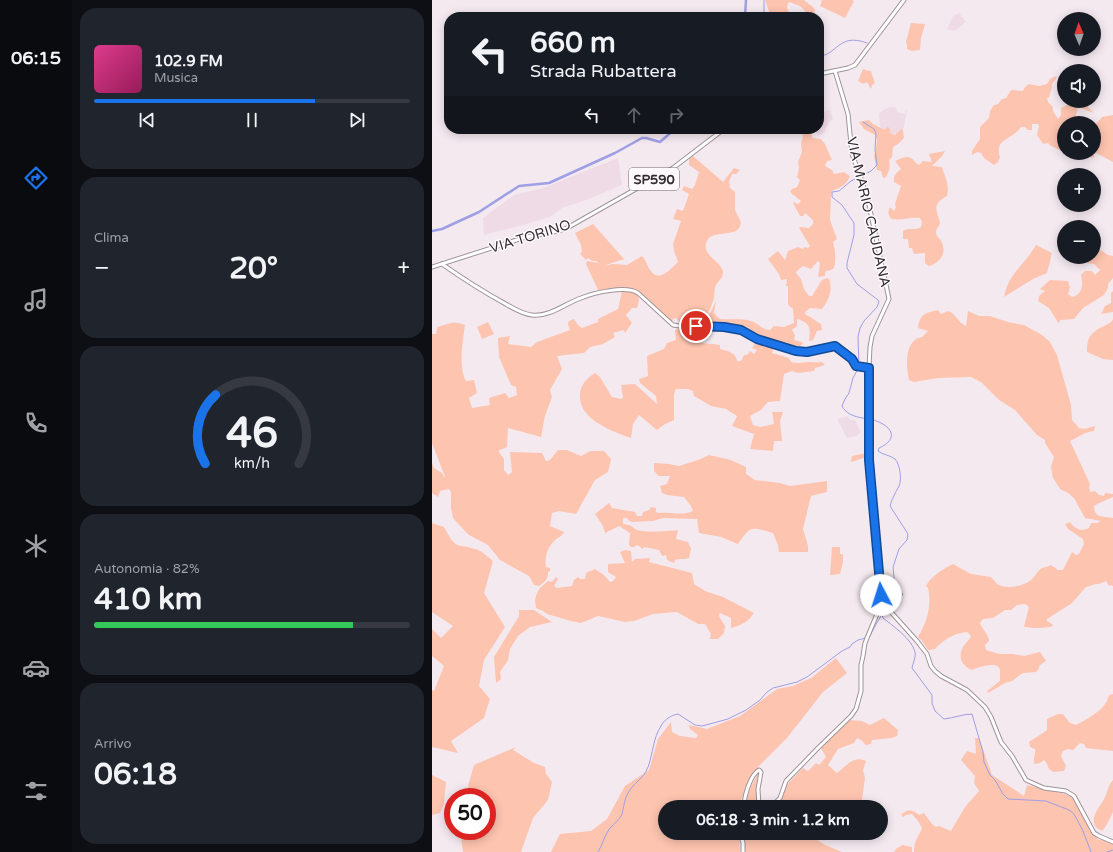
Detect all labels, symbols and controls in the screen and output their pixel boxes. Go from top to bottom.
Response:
north arrow [1057,12,1101,56]
map controls [1057,12,1101,264]
text: 660 m [530,26,616,60]
icon: left [464,28,516,80]
text: 06:15 [11,47,61,69]
text: 102.9 FM [154,52,223,70]
text: Strada Rubattera [530,60,677,82]
button: sound [1057,64,1101,108]
text: Musica [154,70,198,86]
icon: left [581,104,603,126]
icon: ahead [623,104,645,126]
icon: right [665,104,687,126]
icon: previous [136,109,158,131]
icon: pause [241,109,263,131]
icon: next [346,109,368,131]
button: search [1057,116,1101,160]
street label: VIA MARIO CAUDANA [843,135,894,289]
icon: directions [22,164,50,192]
road number: SP590 [629,168,679,190]
button: + [1057,168,1101,212]
street label: VIA TORINO [488,216,573,257]
button: − [1057,220,1101,264]
text: Clima [94,230,129,246]
text: 20° [229,250,278,287]
text: − [94,255,110,281]
text: + [398,255,410,281]
icon: music [22,286,50,314]
pin [679,309,713,343]
icon: arrive [685,315,707,337]
icon: phone [22,409,50,437]
text: 46 [226,409,278,459]
text: km/h [234,455,270,472]
icon: climate [22,532,50,560]
text: Autonomia · 82% [94,561,200,577]
position arrow [860,574,902,616]
text: 410 km [94,581,202,618]
icon: car [22,654,50,682]
text: Arrivo [94,736,132,752]
text: 06:18 [94,756,177,793]
icon: filters [22,777,50,805]
speed limit sign: 50 [444,788,496,840]
text: 06:18 · 3 min · 1.2 km [696,811,850,829]

